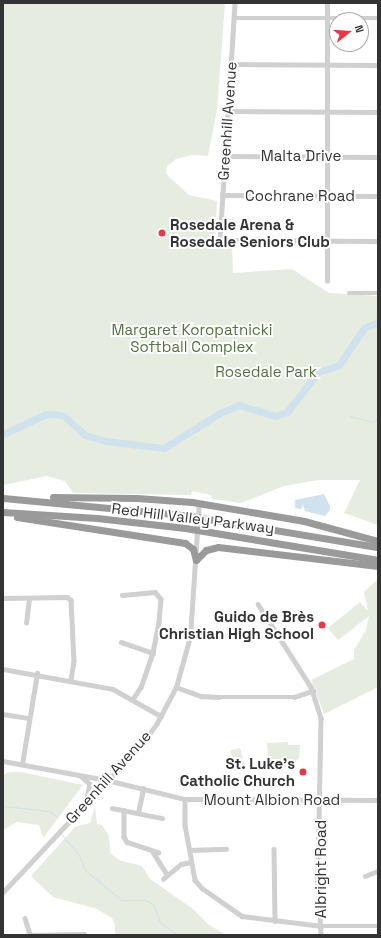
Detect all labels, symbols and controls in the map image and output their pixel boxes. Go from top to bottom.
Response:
north arrow [329,12,369,52]
text: N [352,23,367,34]
street label: Greenhill Avenue [214,61,240,181]
street label: Malta Drive [261,147,341,165]
street label: Cochrane Road [245,187,355,205]
place label: Rosedale Arena & Rosedale Seniors Club [170,215,330,250]
marker: Rosedale Arena & Rosedale Seniors Club [157,228,167,238]
park label: Margaret Koropatnicki Softball Complex [111,320,273,355]
park label: Rosedale Park [215,363,317,381]
street label: Red Hill Valley Parkway [111,499,275,537]
place label: Guido de Brès Christian High School [159,607,314,642]
marker: Guido de Brès Christian High School [317,620,327,630]
street label: Greenhill Avenue [61,727,155,827]
place label: St. Luke's Catholic Church [180,754,295,789]
marker: St. Luke's Catholic Church [298,767,308,777]
street label: Mount Albion Road [204,791,340,809]
street label: Albright Road [312,820,330,918]

